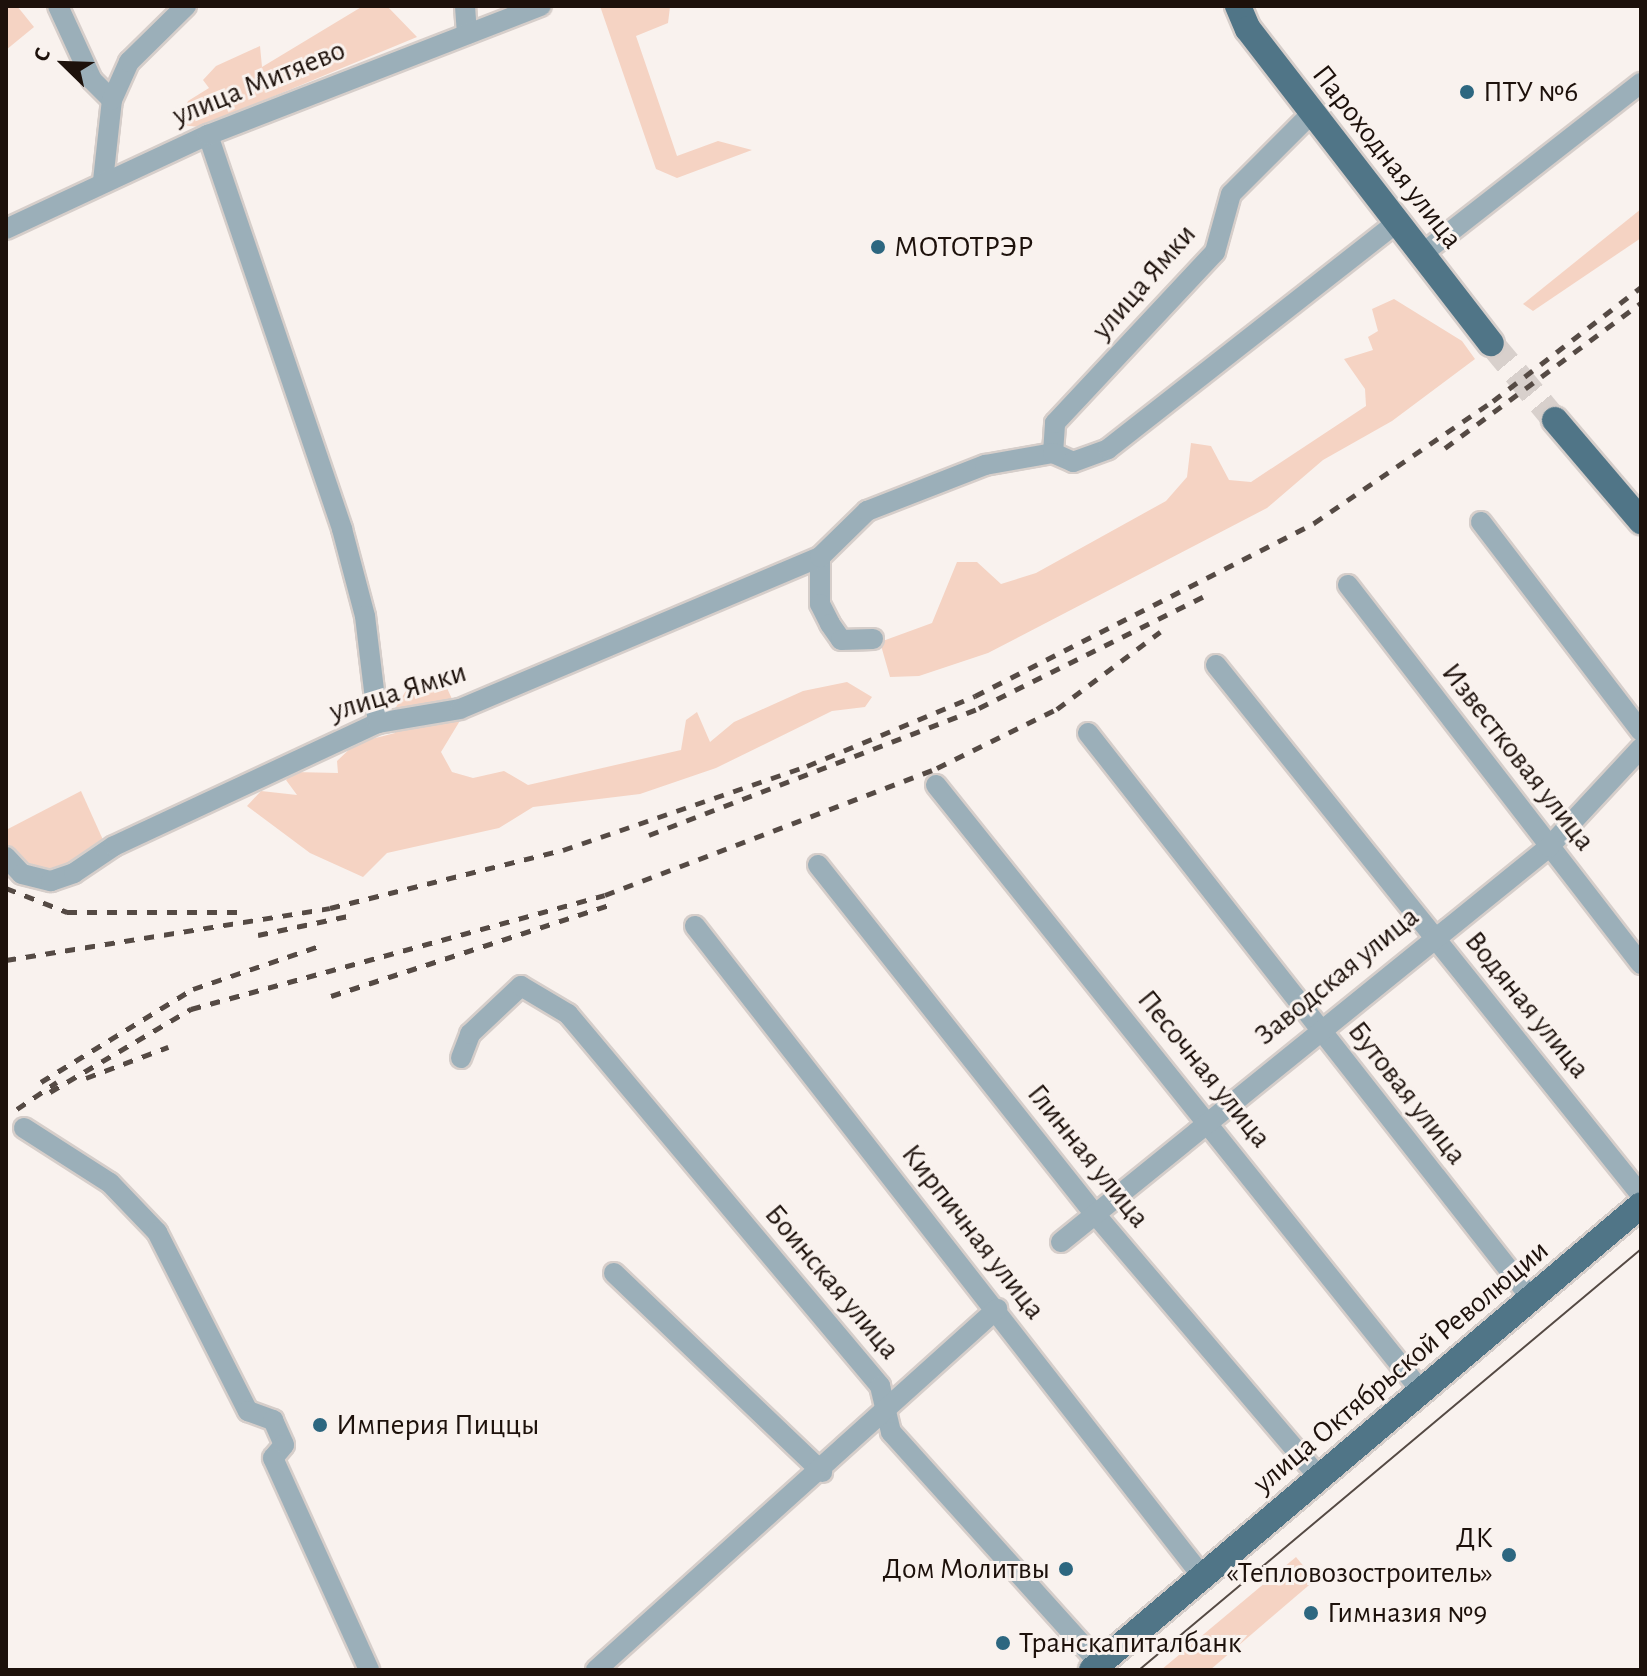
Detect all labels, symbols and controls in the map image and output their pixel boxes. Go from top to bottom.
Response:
north arrow [24,24,104,104]
street label: улица Митяево [167,32,351,134]
text: С [29,45,54,65]
street label: Пароходная улица [1304,58,1470,256]
place label: ПТУ №6 [1483,74,1578,110]
marker: ПТУ №6 [1458,83,1476,101]
street label: улица Ямки [1084,217,1204,347]
place label: МОТОТРЭР [894,229,1033,265]
marker: МОТОТРЭР [869,238,887,256]
street label: улица Ямки [325,654,471,730]
street label: Известковая улица [1433,656,1603,858]
street label: Заводская улица [1248,899,1426,1053]
street label: Водяная улица [1457,924,1597,1086]
street label: Песочная улица [1129,983,1279,1155]
street label: Бутовая улица [1340,1014,1474,1172]
street label: Глинная улица [1019,1077,1157,1235]
street label: Кирпичная улица [893,1137,1053,1327]
street label: Боинская улица [757,1197,907,1367]
street label: улица Октябрьской Революции [1246,1233,1556,1501]
place label: Империя Пиццы [336,1407,540,1443]
marker: Империя Пиццы [311,1416,329,1434]
place label: ДК «Тепловозостроитель» [1226,1520,1493,1590]
marker: ДК «Тепловозостроитель» [1500,1546,1518,1564]
place label: Дом Молитвы [883,1551,1050,1587]
marker: Дом Молитвы [1057,1560,1075,1578]
place label: Гимназия №9 [1327,1595,1487,1631]
marker: Гимназия №9 [1302,1604,1320,1622]
place label: Транскапиталбанк [1019,1625,1242,1661]
marker: Транскапиталбанк [994,1634,1012,1652]

